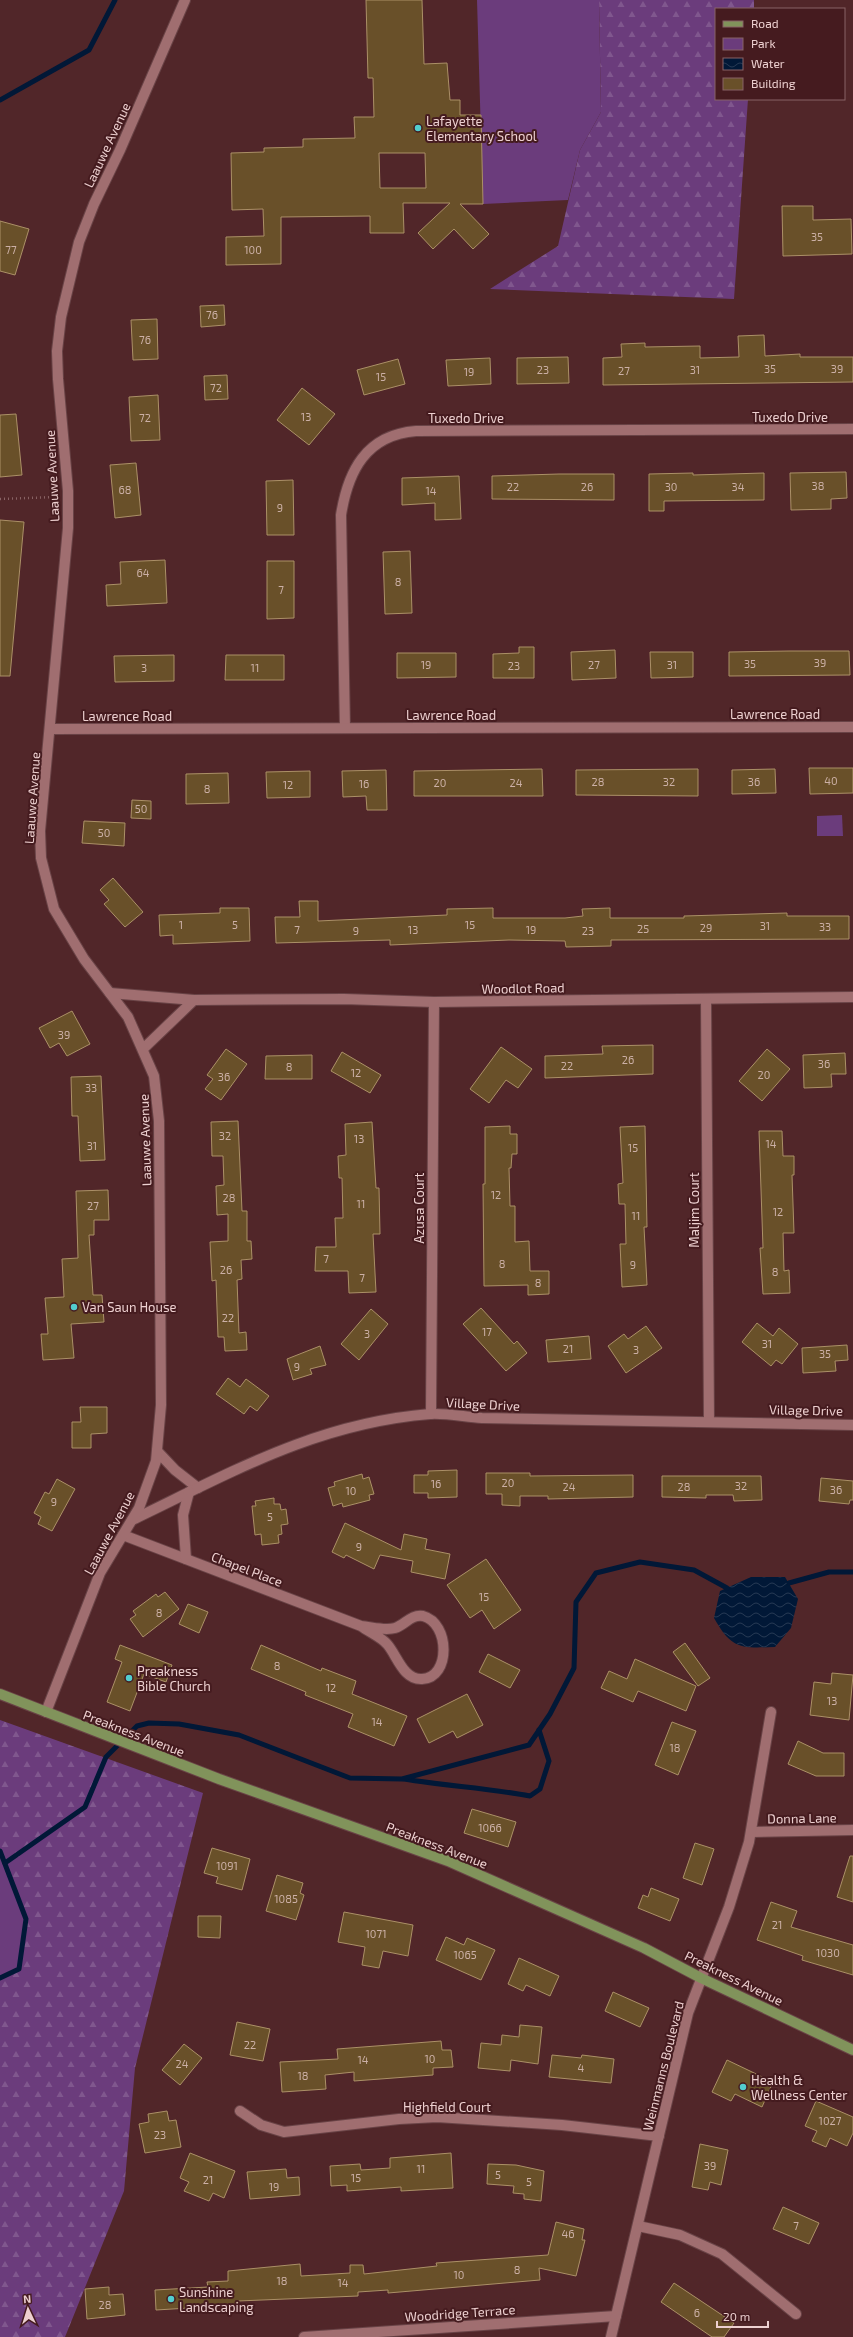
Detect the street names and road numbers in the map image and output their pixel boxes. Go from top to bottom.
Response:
street label: Laauwe Avenue [80,100,134,190]
street label: Tuxedo Drive [752,409,828,425]
street label: Tuxedo Drive [428,410,504,426]
street label: Laauwe Avenue [42,430,62,522]
street label: Lawrence Road [730,706,820,722]
street label: Lawrence Road [406,707,496,723]
street label: Lawrence Road [82,708,172,724]
street label: Laauwe Avenue [21,751,43,845]
street label: Woodlot Road [481,979,565,997]
street label: Laauwe Avenue [135,1094,155,1186]
street label: Azusa Court [411,1172,427,1244]
street label: Maljim Court [686,1172,702,1248]
street label: Village Drive [446,1394,520,1414]
street label: Village Drive [769,1401,843,1419]
street label: Laauwe Avenue [80,1489,138,1577]
street label: Chapel Place [209,1548,285,1590]
street label: Preakness Avenue [81,1706,187,1760]
street label: Donna Lane [767,1809,837,1827]
street label: Preakness Avenue [384,1818,490,1872]
street label: Preakness Avenue [682,1947,786,2009]
street label: Weinmanns Boulevard [639,1999,687,2133]
street label: Highfield Court [403,2099,491,2115]
street label: Woodridge Terrace [404,2301,516,2325]

